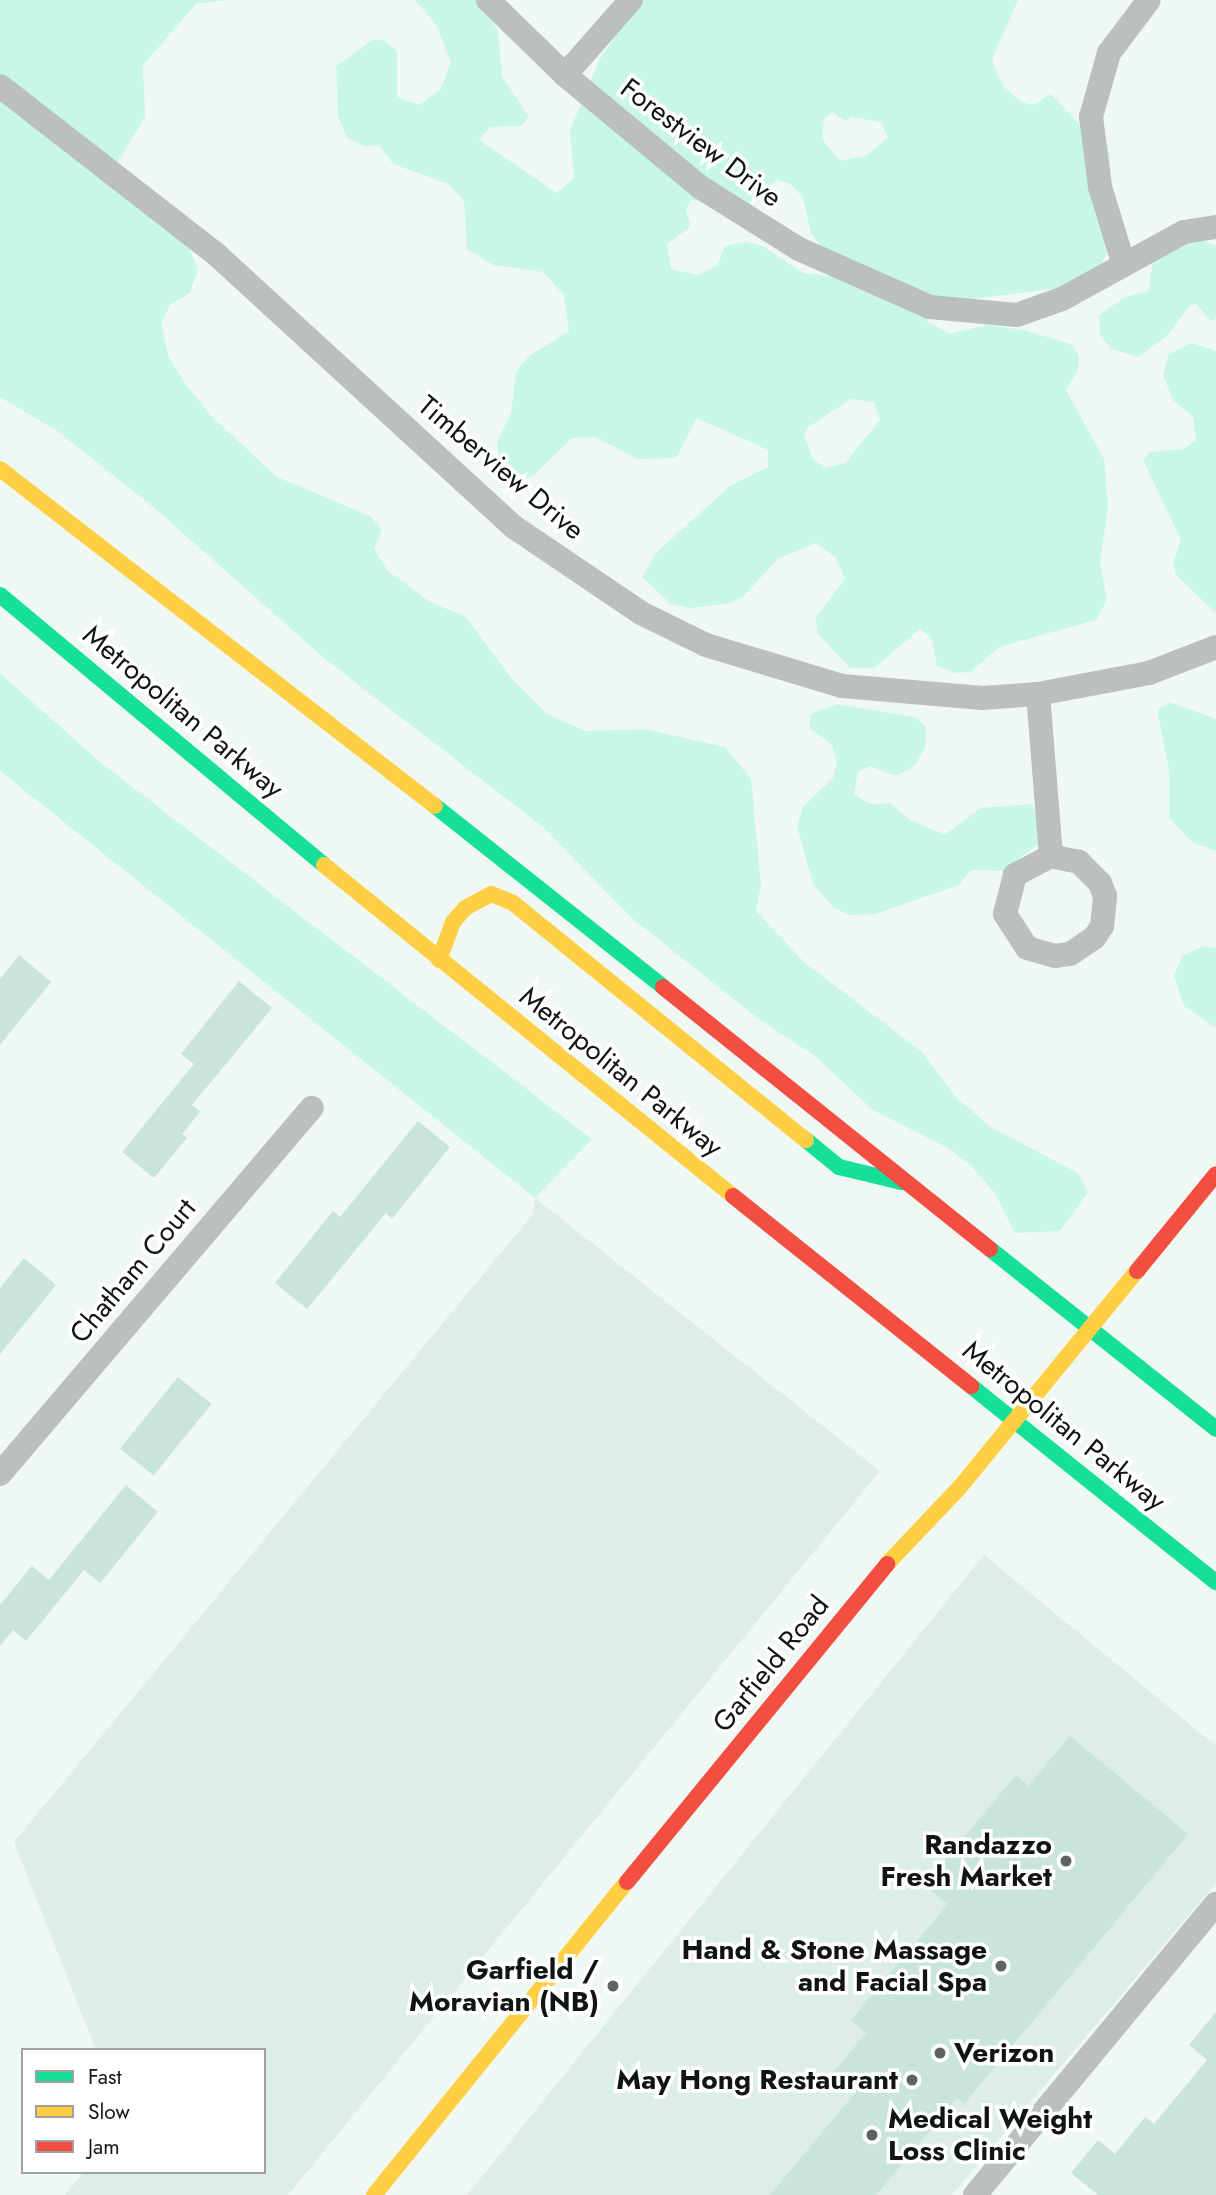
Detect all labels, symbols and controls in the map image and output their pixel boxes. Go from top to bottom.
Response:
street label: Forestview Drive [614,71,788,215]
street label: Timberview Drive [411,389,591,547]
street label: Metropolitan Parkway [76,618,290,806]
street label: Metropolitan Parkway [513,980,729,1164]
street label: Chatham Court [63,1192,203,1350]
street label: Metropolitan Parkway [956,1334,1172,1518]
street label: Garfield Road [706,1589,836,1739]
place label: Randazzo Fresh Market [881,1828,1052,1894]
marker: Randazzo Fresh Market [1058,1853,1074,1869]
place label: Hand & Stone Massage and Facial Spa [681,1933,987,1999]
place label: Garfield / Moravian (NB) [409,1953,599,2019]
marker: Hand & Stone Massage and Facial Spa [993,1958,1009,1974]
marker: Garfield / Moravian (NB) [605,1978,621,1994]
place label: Verizon [954,2036,1054,2070]
marker: Verizon [932,2045,948,2061]
legend [21,2048,266,2174]
text: Fast [88,2062,121,2092]
place label: May Hong Restaurant [616,2063,898,2097]
marker: May Hong Restaurant [904,2072,920,2088]
text: Slow [88,2097,130,2127]
place label: Medical Weight Loss Clinic [888,2102,1092,2168]
marker: Medical Weight Loss Clinic [862,2125,882,2145]
text: Jam [88,2132,120,2162]

